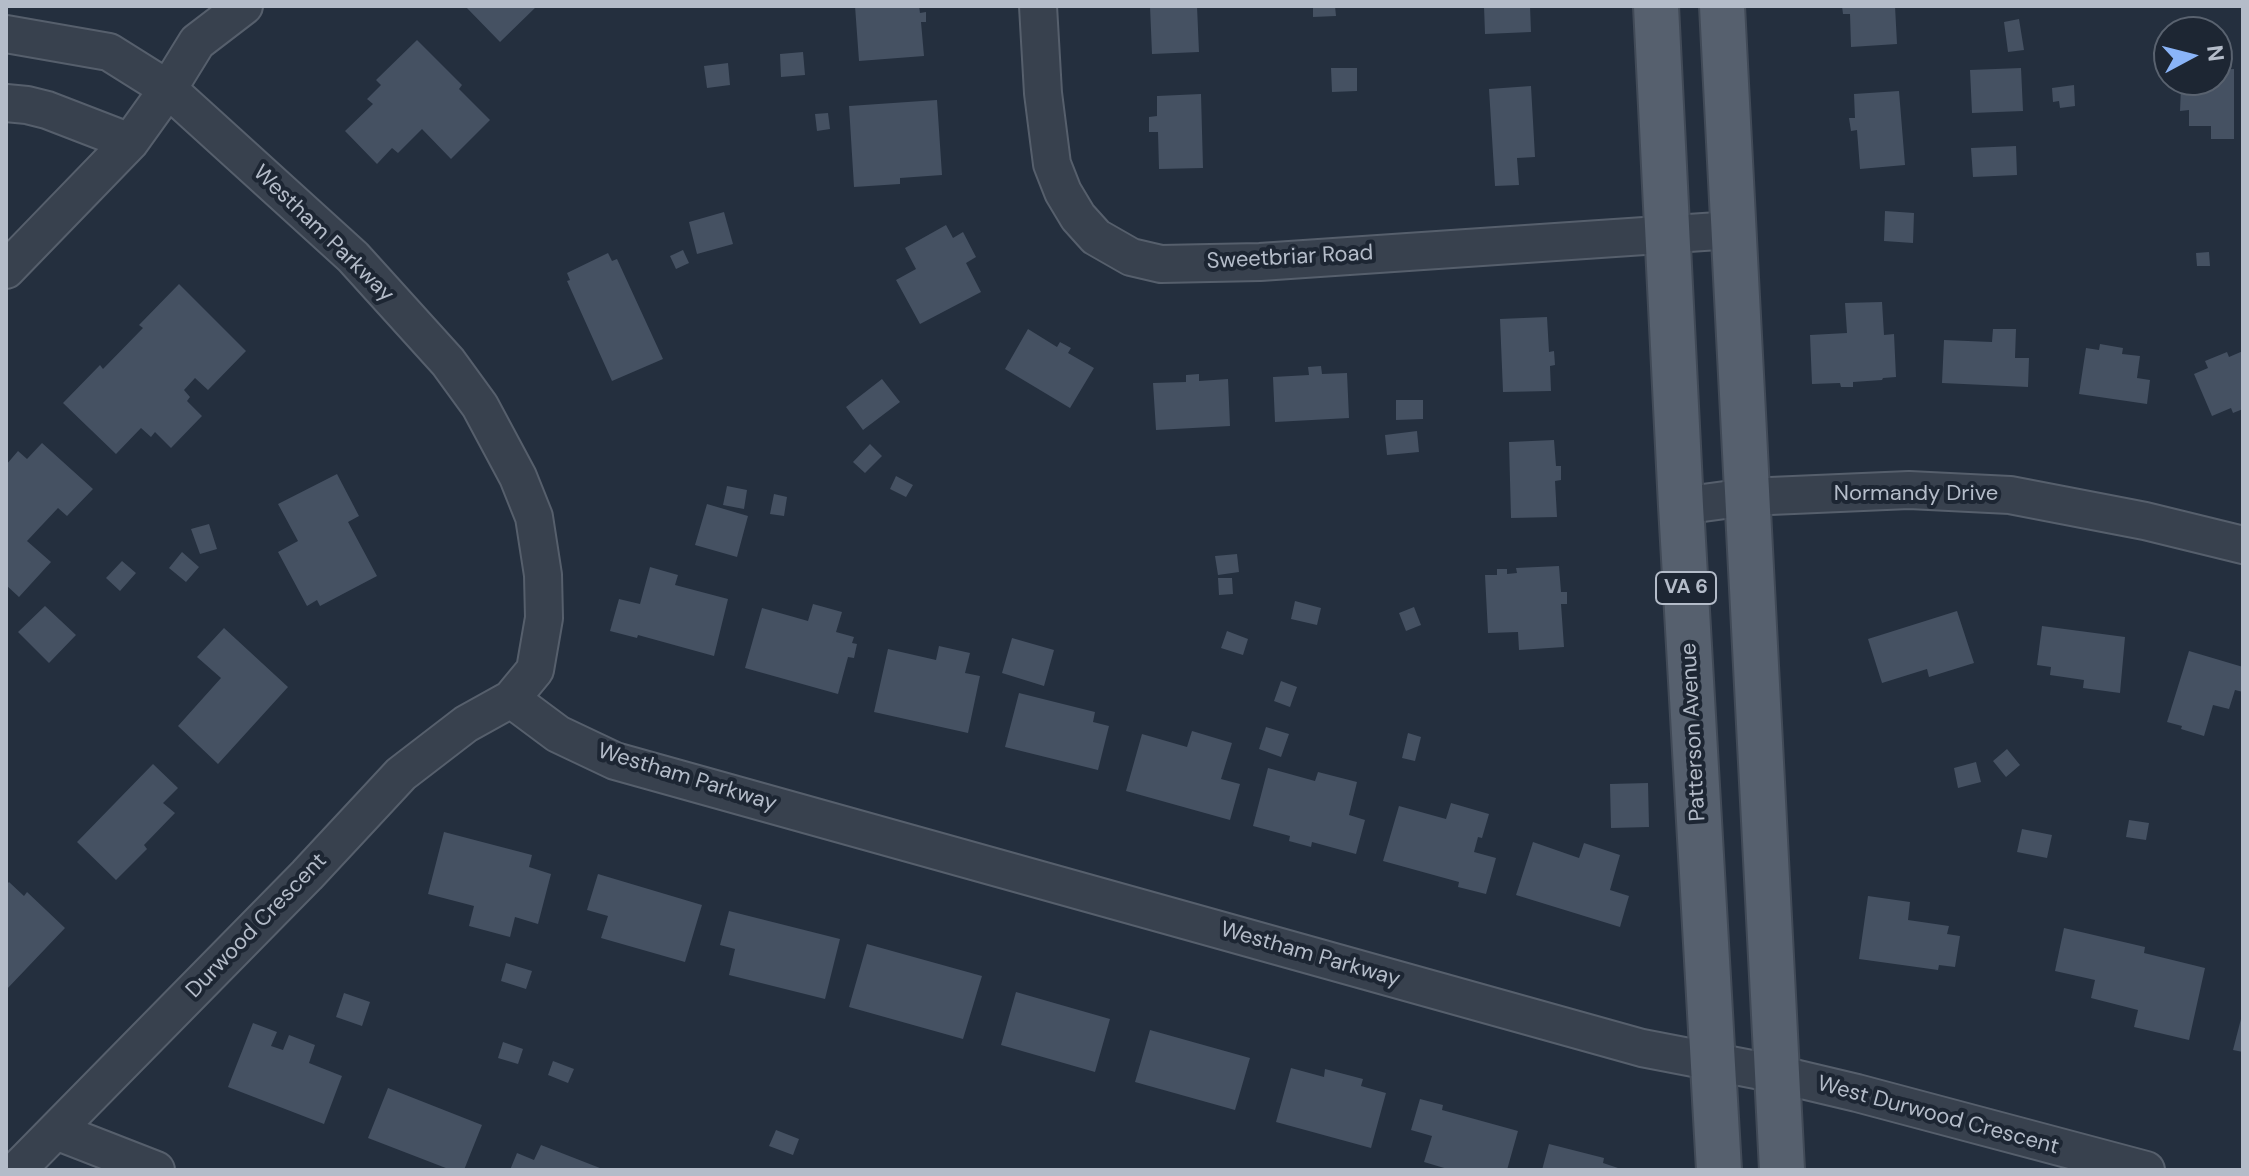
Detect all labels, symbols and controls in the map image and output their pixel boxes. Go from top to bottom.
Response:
north arrow [2153,16,2233,96]
text: N [2200,44,2231,63]
street label: Westham Parkway [247,160,399,308]
street label: Sweetbriar Road [1206,240,1374,276]
street label: Normandy Drive [1834,481,1998,507]
road number: VA 6 [1656,572,1716,604]
street label: Patterson Avenue [1676,642,1712,822]
street label: Westham Parkway [594,738,780,818]
street label: Durwood Crescent [181,848,333,1004]
street label: Westham Parkway [1217,917,1403,993]
street label: West Durwood Crescent [1814,1071,2062,1161]

